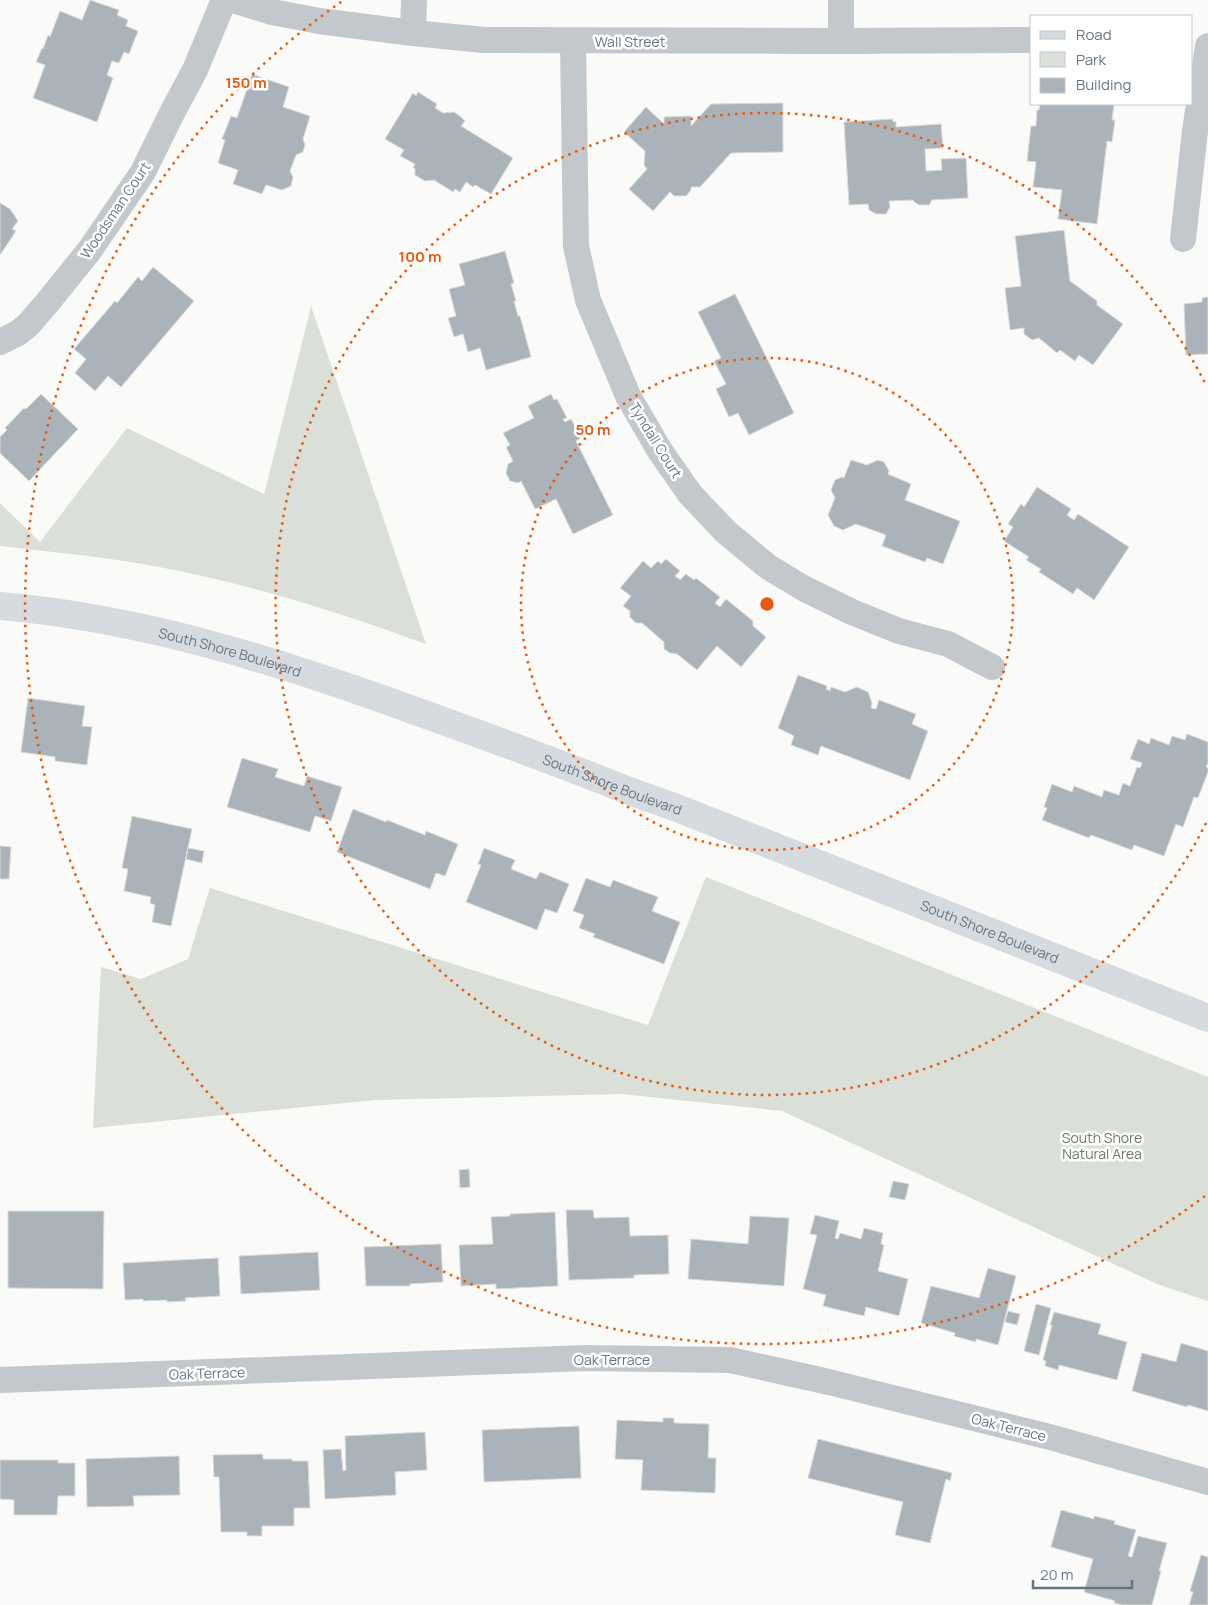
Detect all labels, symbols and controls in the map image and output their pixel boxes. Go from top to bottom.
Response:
legend [1030,15,1193,105]
text: Road [1076,24,1112,45]
street label: Wall Street [595,32,666,51]
text: Park [1076,49,1106,70]
text: 150 m [225,72,267,93]
text: Building [1076,74,1131,95]
street label: Woodsman Court [76,158,155,262]
text: 100 m [399,246,441,267]
street label: Tyndall Court [625,399,687,482]
text: 50 m [575,419,611,440]
centre of rings [758,595,776,613]
street label: South Shore Boulevard [157,622,304,681]
street label: South Shore Boulevard [540,749,685,819]
street label: South Shore Boulevard [918,895,1062,967]
park label: South Shore Natural Area [1062,1128,1142,1163]
street label: Oak Terrace [574,1350,650,1369]
street label: Oak Terrace [168,1362,246,1384]
street label: Oak Terrace [970,1409,1048,1445]
scale bar [1033,1558,1132,1590]
text: 20 m [1040,1564,1073,1585]

